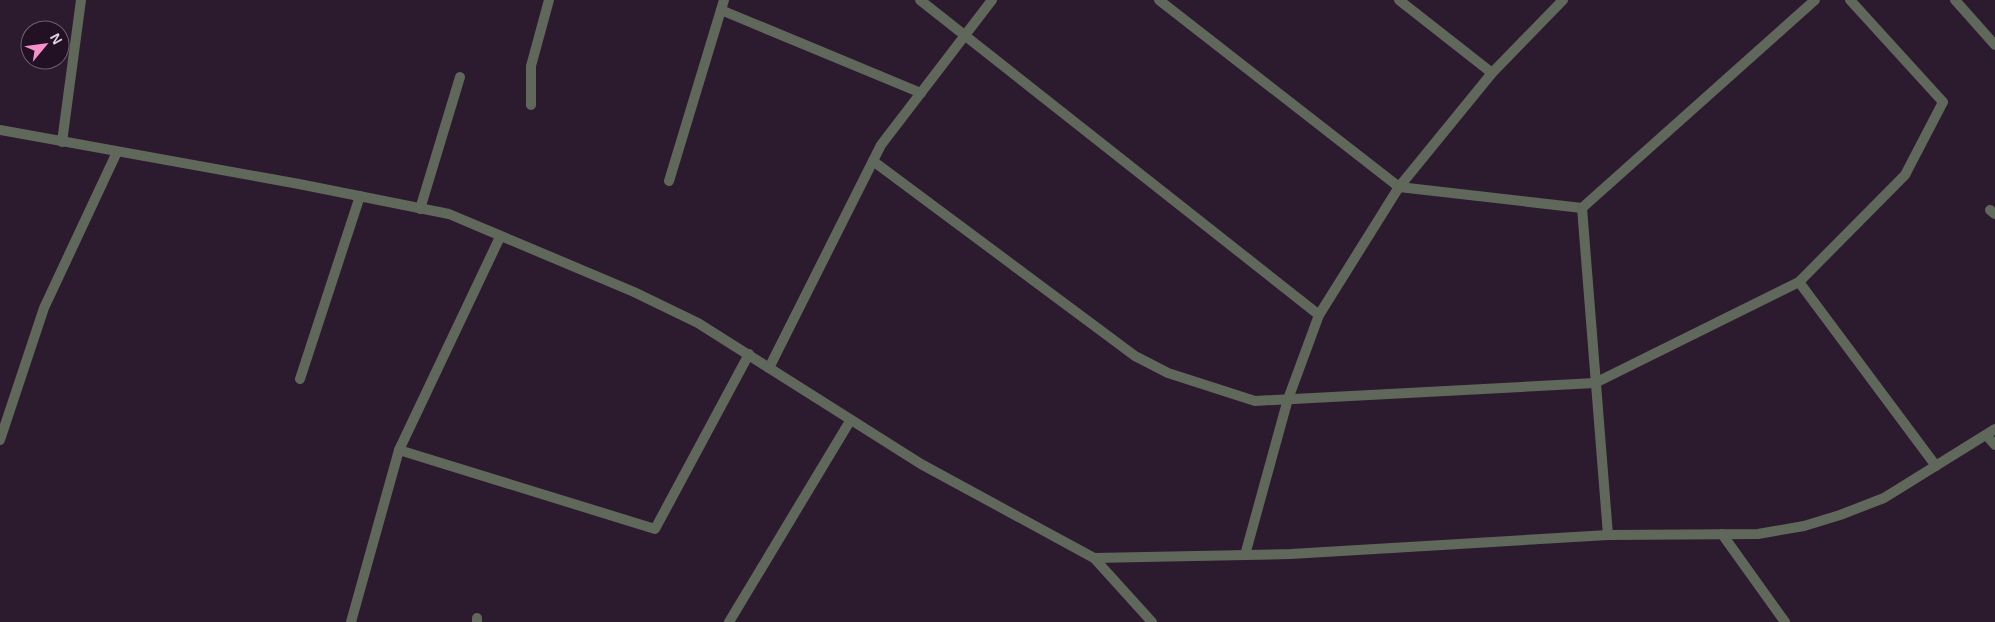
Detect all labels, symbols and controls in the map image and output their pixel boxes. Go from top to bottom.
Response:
north arrow [20,20,70,70]
text: N [47,30,66,47]

